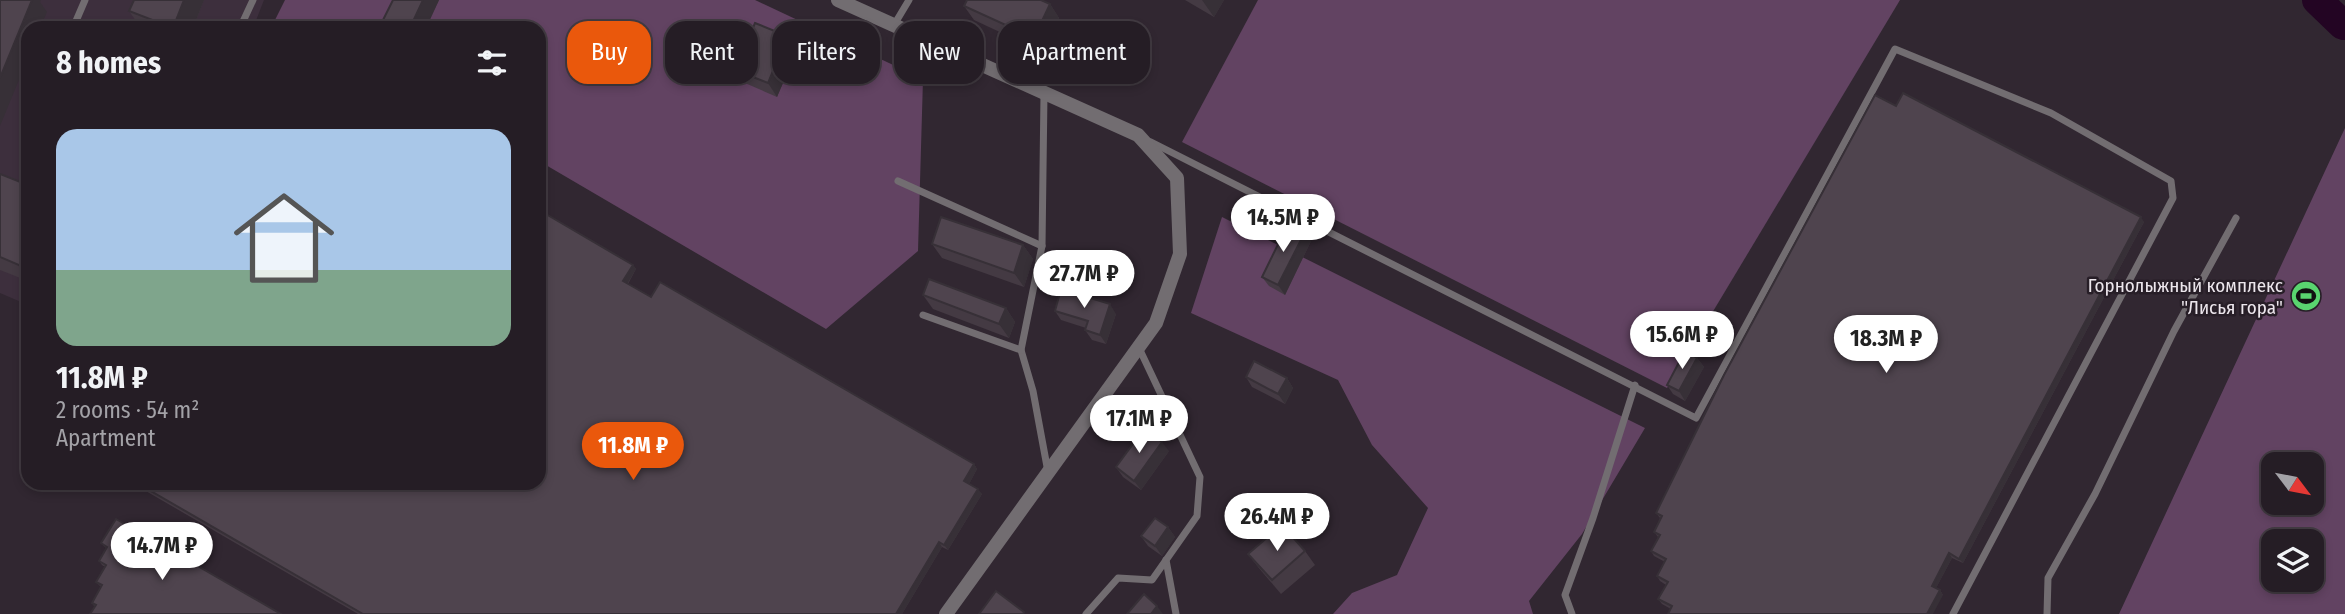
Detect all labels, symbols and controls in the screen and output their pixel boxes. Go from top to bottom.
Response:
chip: Buy [567,21,651,84]
chip: Rent [665,21,758,84]
chip: Filters [772,21,880,84]
chip: New [894,21,984,84]
chip: Apartment [998,21,1150,84]
icon: filters [473,44,511,82]
text: 8 homes [56,45,161,81]
icon: home [221,175,347,301]
pin: 14.5M ₽ [1218,194,1348,254]
text: 14.5M ₽ [1247,203,1319,231]
pin: 27.7M ₽ [1019,250,1149,310]
text: 27.7M ₽ [1049,259,1119,287]
place label: Горнолыжный комплекс "Лисья гора" [2088,274,2283,319]
sports icon: Горнолыжный комплекс "Лисья гора" [2289,279,2323,313]
pin: 15.6M ₽ [1617,312,1747,371]
pin: 18.3M ₽ [1821,316,1951,375]
text: 15.6M ₽ [1646,320,1718,348]
text: 18.3M ₽ [1850,324,1922,352]
text: 11.8M ₽ [56,360,148,396]
text: 2 rooms · 54 m² [56,396,199,424]
pin: 17.1M ₽ [1074,396,1204,455]
text: 17.1M ₽ [1106,404,1172,432]
pin: 11.8M ₽ [568,422,698,482]
text: Apartment [56,424,156,452]
text: 11.8M ₽ [598,431,668,459]
north arrow [2261,452,2324,514]
map controls [2261,452,2324,592]
pin: 26.4M ₽ [1212,494,1342,553]
text: 26.4M ₽ [1240,502,1314,530]
pin: 14.7M ₽ [97,522,227,582]
button: layers [2261,529,2324,592]
text: 14.7M ₽ [127,531,197,559]

